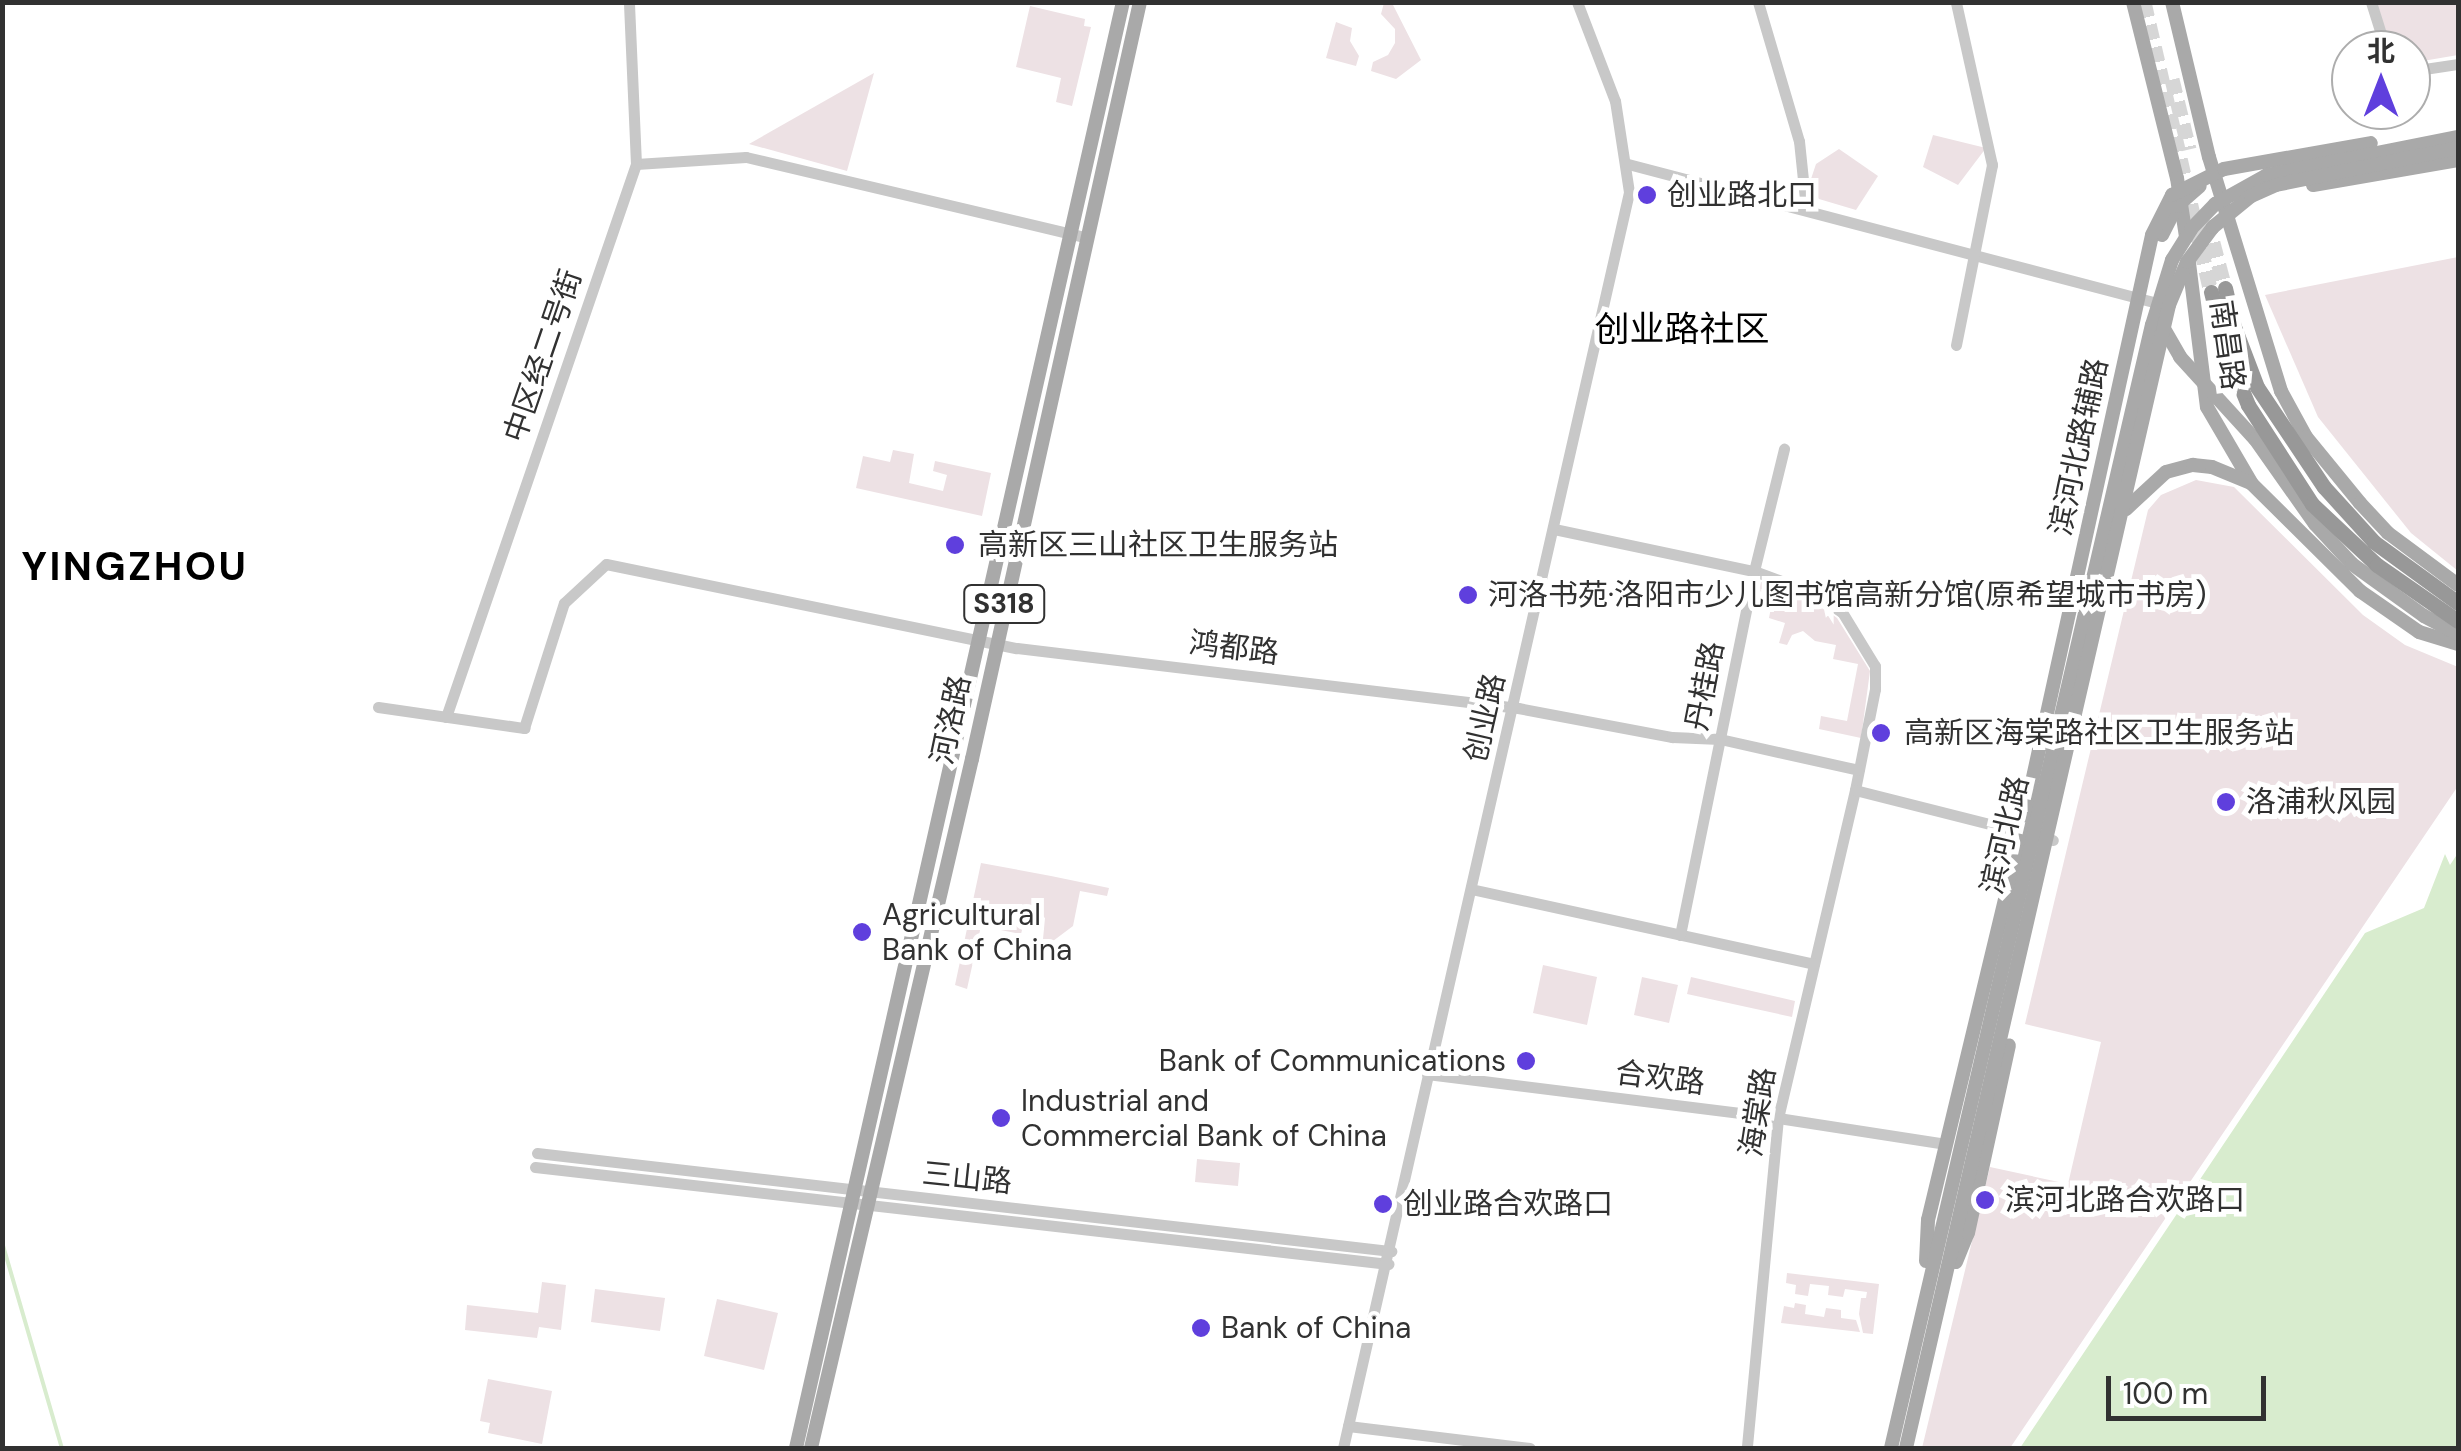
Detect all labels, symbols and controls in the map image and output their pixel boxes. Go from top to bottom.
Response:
north arrow [2331,30,2431,130]
text: 北 [2367,33,2395,70]
place label: 创业路北口 [1667,177,1817,213]
marker: 创业路北口 [1636,184,1658,206]
street label: 中区经二号街 [497,265,589,447]
street label: 南昌路 [2203,298,2251,392]
district label: 创业路社区 [1595,308,1769,350]
street label: 滨河北路辅路 [2043,355,2115,539]
place label: 高新区三山社区卫生服务站 [978,527,1338,563]
marker: 高新区三山社区卫生服务站 [942,532,968,558]
district label: YINGZHOU [22,542,248,590]
place label: 河洛书苑·洛阳市少儿图书馆高新分馆(原希望城市书房) [1488,577,2206,613]
road number: S318 [962,581,1046,627]
marker: 河洛书苑·洛阳市少儿图书馆高新分馆(原希望城市书房) [1457,584,1479,606]
street label: 鸿都路 [1187,625,1281,671]
street label: 丹桂路 [1679,638,1731,734]
street label: 创业路 [1457,670,1513,766]
street label: 河洛路 [924,672,978,768]
place label: 高新区海棠路社区卫生服务站 [1904,715,2294,751]
marker: 高新区海棠路社区卫生服务站 [1868,720,1894,746]
street label: 滨河北路 [1974,772,2036,898]
place label: 洛浦秋风园 [2246,784,2396,820]
marker: 洛浦秋风园 [2215,791,2237,813]
place label: Agricultural Bank of China [882,897,1072,968]
marker: Agricultural Bank of China [851,921,873,943]
place label: Bank of Communications [1159,1043,1506,1079]
marker: Bank of Communications [1515,1050,1537,1072]
street label: 合欢路 [1613,1055,1707,1101]
street label: 海棠路 [1733,1065,1783,1159]
place label: Industrial and Commercial Bank of China [1021,1083,1387,1154]
marker: Industrial and Commercial Bank of China [990,1107,1012,1129]
street label: 三山路 [920,1155,1014,1201]
place label: 滨河北路合欢路口 [2005,1182,2245,1218]
place label: 创业路合欢路口 [1403,1186,1613,1222]
marker: 滨河北路合欢路口 [1974,1189,1996,1211]
marker: 创业路合欢路口 [1372,1193,1394,1215]
place label: Bank of China [1221,1310,1411,1346]
marker: Bank of China [1190,1317,1212,1339]
scale bar [2111,1356,2271,1418]
text: 100 m [2123,1374,2208,1413]

